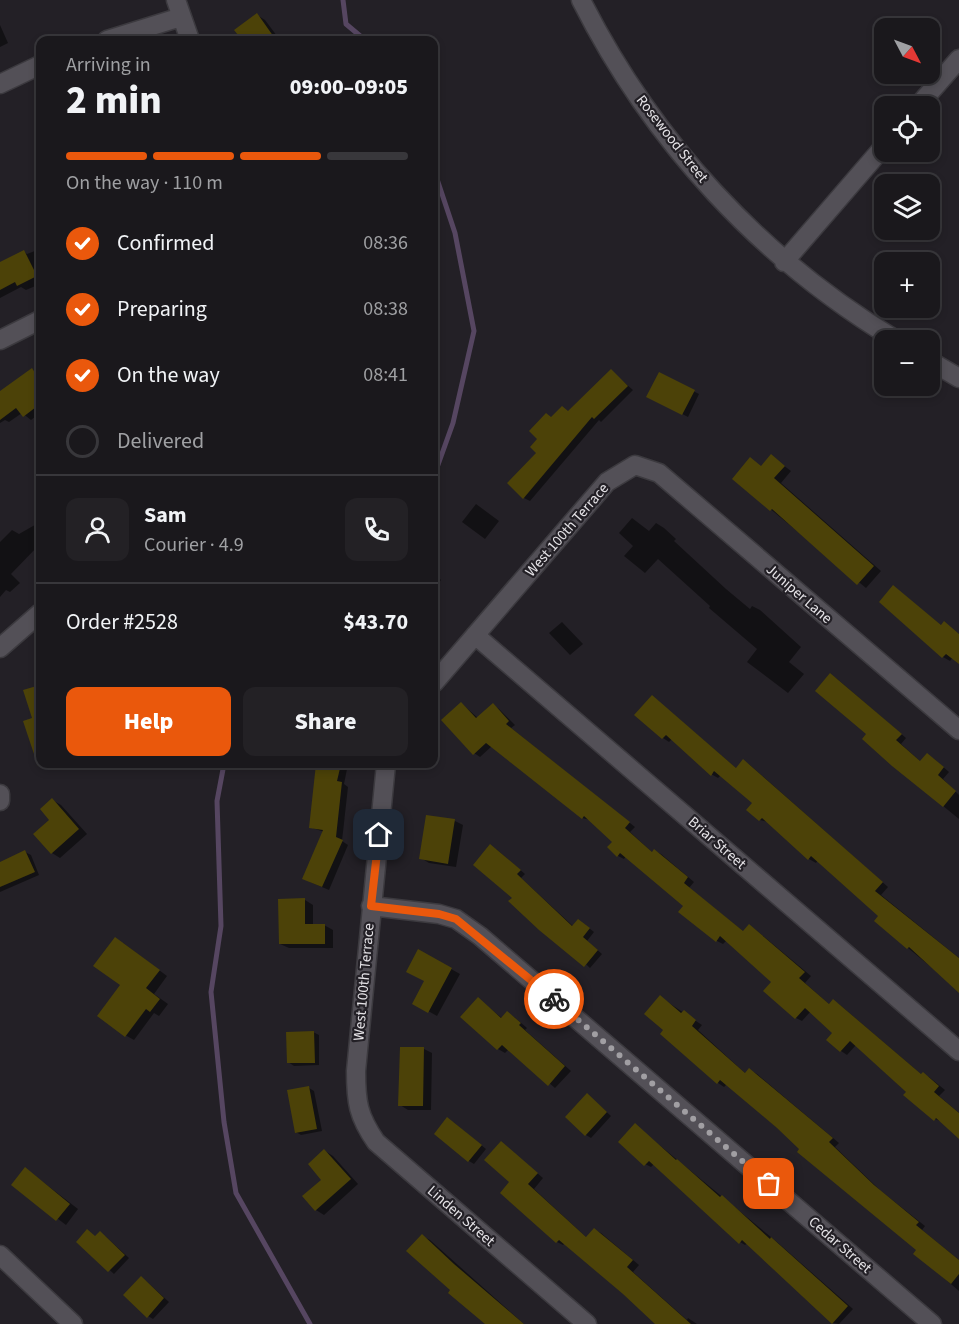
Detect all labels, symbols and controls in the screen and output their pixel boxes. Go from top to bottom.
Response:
north arrow [874,18,940,84]
map controls [874,18,940,396]
text: Arriving in [66,51,151,79]
text: 09:00–09:05 [290,71,408,103]
text: 2 min [66,73,162,129]
street label: Rosewood Street [631,91,713,187]
button: locate [874,96,940,162]
text: On the way · 110 m [66,169,223,197]
button: layers [874,174,940,240]
icon: check [66,227,99,260]
text: Confirmed [117,227,214,259]
text: 08:36 [363,229,408,257]
button: + [874,252,940,318]
icon: check [66,293,99,326]
text: Preparing [117,293,207,325]
text: 08:38 [363,295,408,323]
button: − [874,330,940,396]
icon: check [66,359,99,392]
text: On the way [117,359,220,391]
text: 08:41 [363,361,408,389]
text: Delivered [117,425,204,457]
street label: West 100th Terrace [520,479,614,581]
button: person [66,498,129,561]
button: phone [345,498,408,561]
text: Sam [144,499,187,531]
text: Courier · 4.9 [144,531,244,559]
street label: Juniper Lane [761,559,837,629]
text: Order #2528 [66,606,178,638]
text: $43.70 [343,606,408,638]
button: Help [66,687,231,756]
button: Share [243,687,408,756]
pin [353,809,404,860]
street label: Briar Street [683,812,751,874]
icon: home [362,818,395,851]
street label: West 100th Terrace [348,922,380,1042]
courier [524,969,584,1029]
icon: bike [538,983,571,1016]
pin [743,1158,794,1209]
icon: bag [752,1167,785,1200]
street label: Linden Street [423,1181,499,1251]
street label: Cedar Street [804,1212,876,1278]

